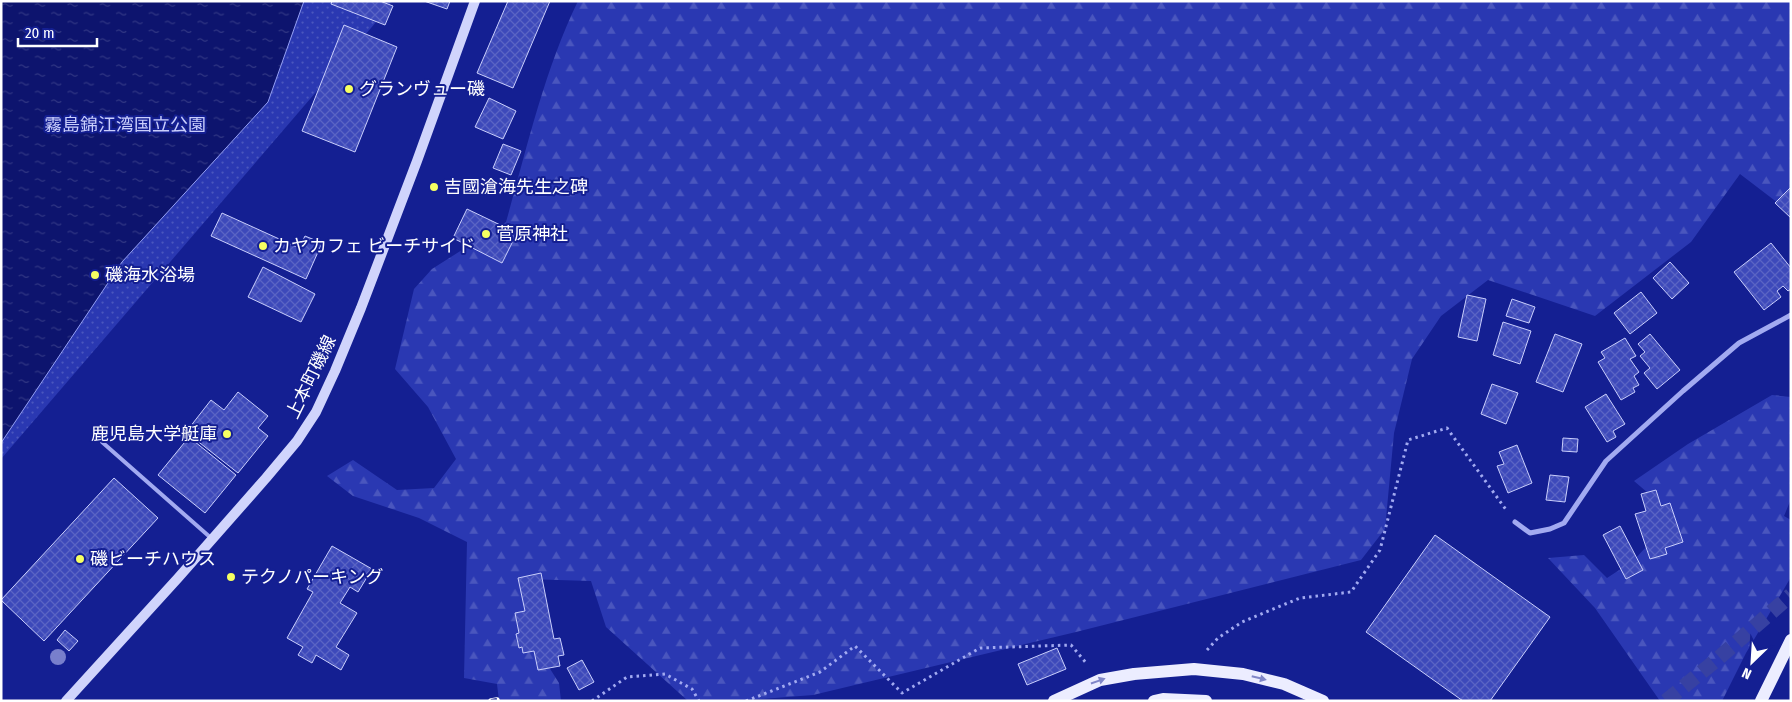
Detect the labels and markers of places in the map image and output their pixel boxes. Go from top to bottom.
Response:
place label: グランヴュー磯 [359,78,485,100]
marker: グランヴュー磯 [343,83,355,95]
place label: 吉國滄海先生之碑 [444,176,588,198]
marker: 吉國滄海先生之碑 [428,181,440,193]
place label: 菅原神社 [496,223,568,245]
marker: 菅原神社 [480,228,492,240]
place label: カヤカフェ ビーチサイド [273,235,475,257]
marker: カヤカフェ ビーチサイド [257,240,269,252]
place label: 磯海水浴場 [105,264,195,286]
marker: 磯海水浴場 [89,269,101,281]
place label: 鹿児島大学艇庫 [91,423,217,445]
marker: 鹿児島大学艇庫 [221,428,233,440]
place label: 磯ビーチハウス [90,548,216,570]
marker: 磯ビーチハウス [74,553,86,565]
place label: テクノパーキング [241,566,383,588]
marker: テクノパーキング [225,571,237,583]

